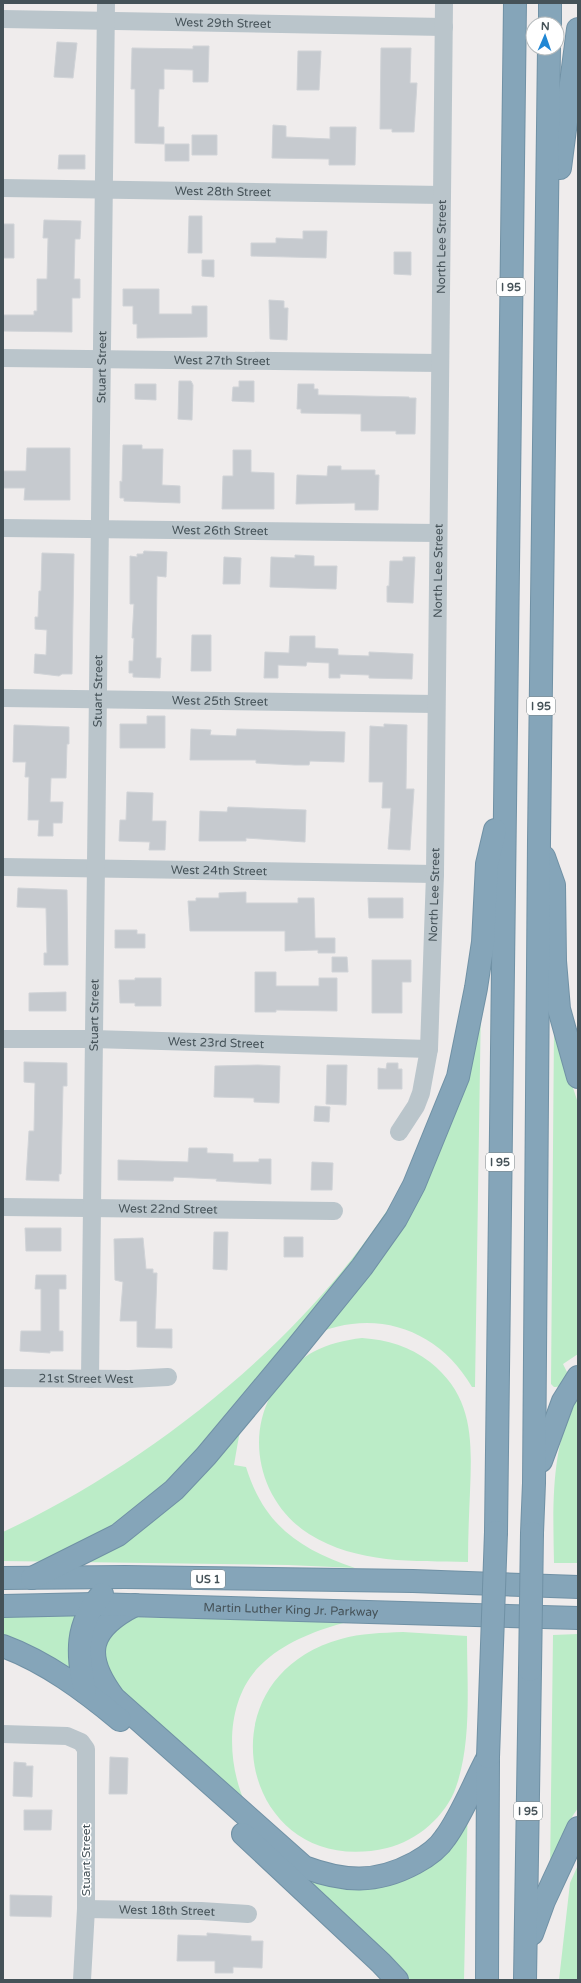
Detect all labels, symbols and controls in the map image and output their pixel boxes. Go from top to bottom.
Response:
street label: West 29th Street [175,15,272,31]
north arrow [525,16,565,56]
text: N [541,20,550,33]
street label: West 28th Street [175,184,272,199]
street label: North Lee Street [434,199,449,294]
road number: I 95 [497,278,525,296]
street label: Stuart Street [94,330,109,403]
street label: West 27th Street [174,353,271,368]
street label: West 26th Street [172,523,269,538]
street label: North Lee Street [431,523,446,618]
street label: Stuart Street [91,654,105,727]
street label: West 25th Street [172,693,269,709]
road number: I 95 [527,697,555,715]
street label: North Lee Street [426,847,442,942]
street label: West 24th Street [171,863,268,878]
street label: Stuart Street [87,978,102,1051]
street label: West 23rd Street [168,1034,265,1051]
road number: I 95 [486,1153,514,1171]
street label: West 22nd Street [118,1201,218,1217]
street label: 21st Street West [39,1371,134,1386]
road number: US 1 [191,1570,225,1588]
street label: Martin Luther King Jr. Parkway [203,1600,379,1619]
road number: I 95 [514,1802,542,1820]
street label: Stuart Street [79,1823,93,1896]
street label: West 18th Street [119,1903,216,1919]

